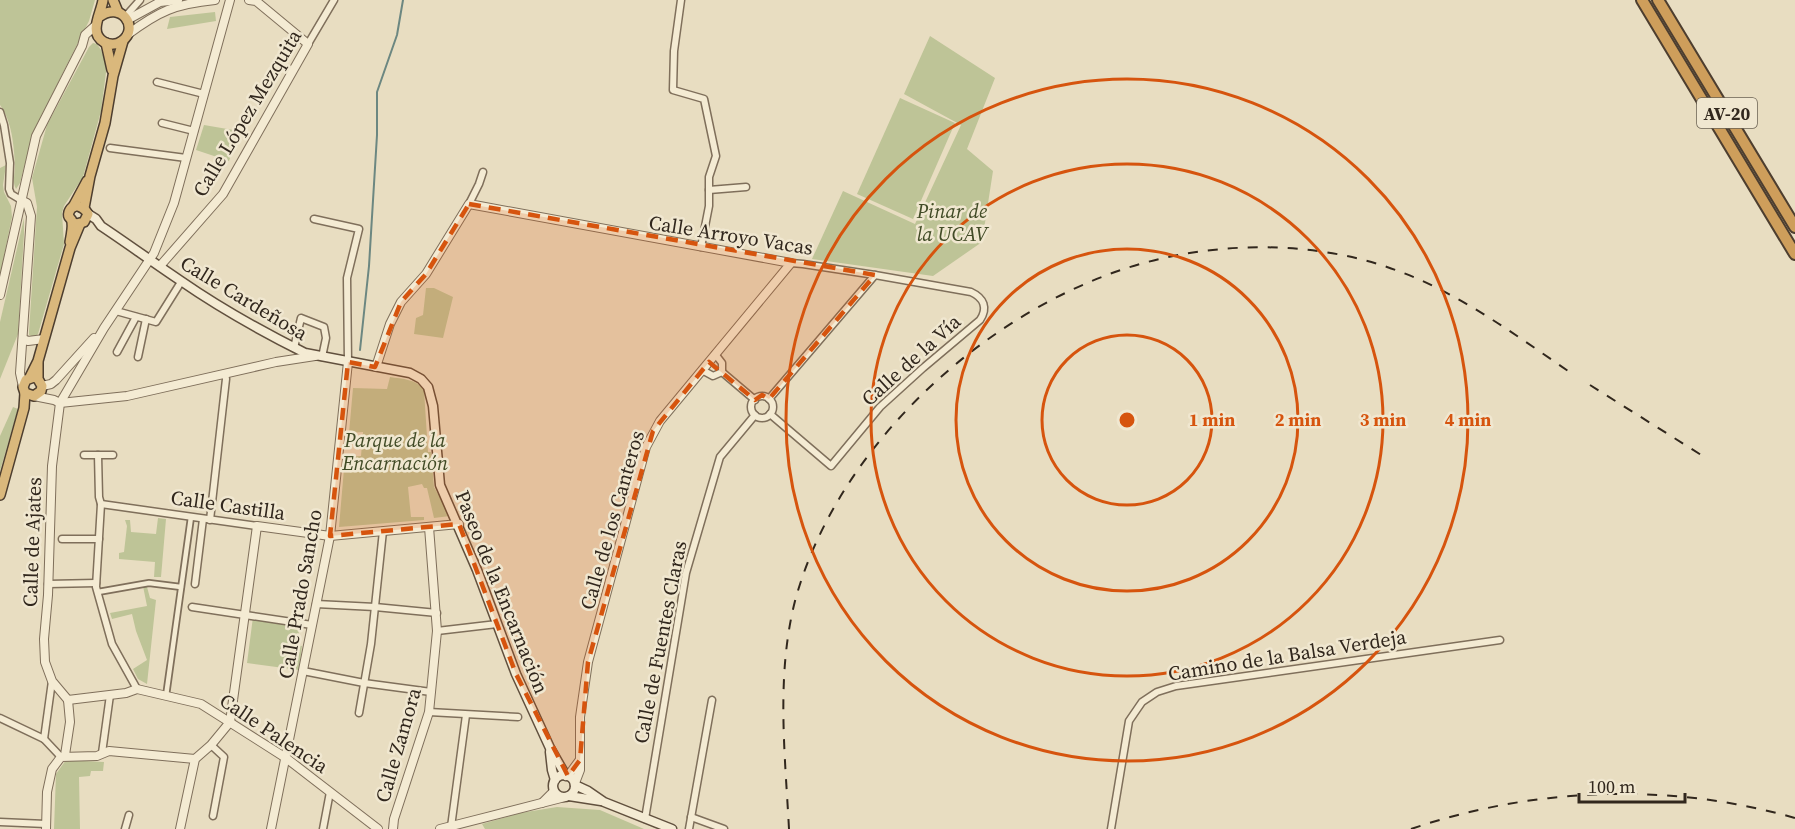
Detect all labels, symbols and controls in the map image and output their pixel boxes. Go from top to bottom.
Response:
street label: Calle López Mezquita [186,24,308,202]
road number: AV-20 [1697,98,1757,128]
park label: Pinar de la UCAV [916,197,989,248]
street label: Calle Arroyo Vacas [647,208,815,262]
street label: Calle Cardeñosa [175,249,314,348]
street label: Calle de la Vía [855,307,967,412]
text: 1 min [1189,407,1235,432]
text: 2 min [1275,407,1321,432]
text: 3 min [1360,407,1406,432]
text: 4 min [1445,407,1491,432]
centre of rings [1117,410,1137,430]
park label: Parque de la Encarnación [341,426,449,477]
street label: Calle de los Canteros [573,427,651,613]
street label: Calle de Ajates [16,477,48,607]
street label: Calle Castilla [169,483,288,527]
street label: Paseo de la Encarnación [448,486,556,698]
street label: Calle Prado Sancho [271,507,329,681]
street label: Calle de Fuentes Claras [627,538,693,746]
street label: Camino de la Balsa Verdeja [1166,622,1409,688]
street label: Calle Zamora [368,684,428,806]
street label: Calle Palencia [214,686,335,780]
scale bar [1579,766,1686,804]
text: 100 m [1588,774,1635,799]

